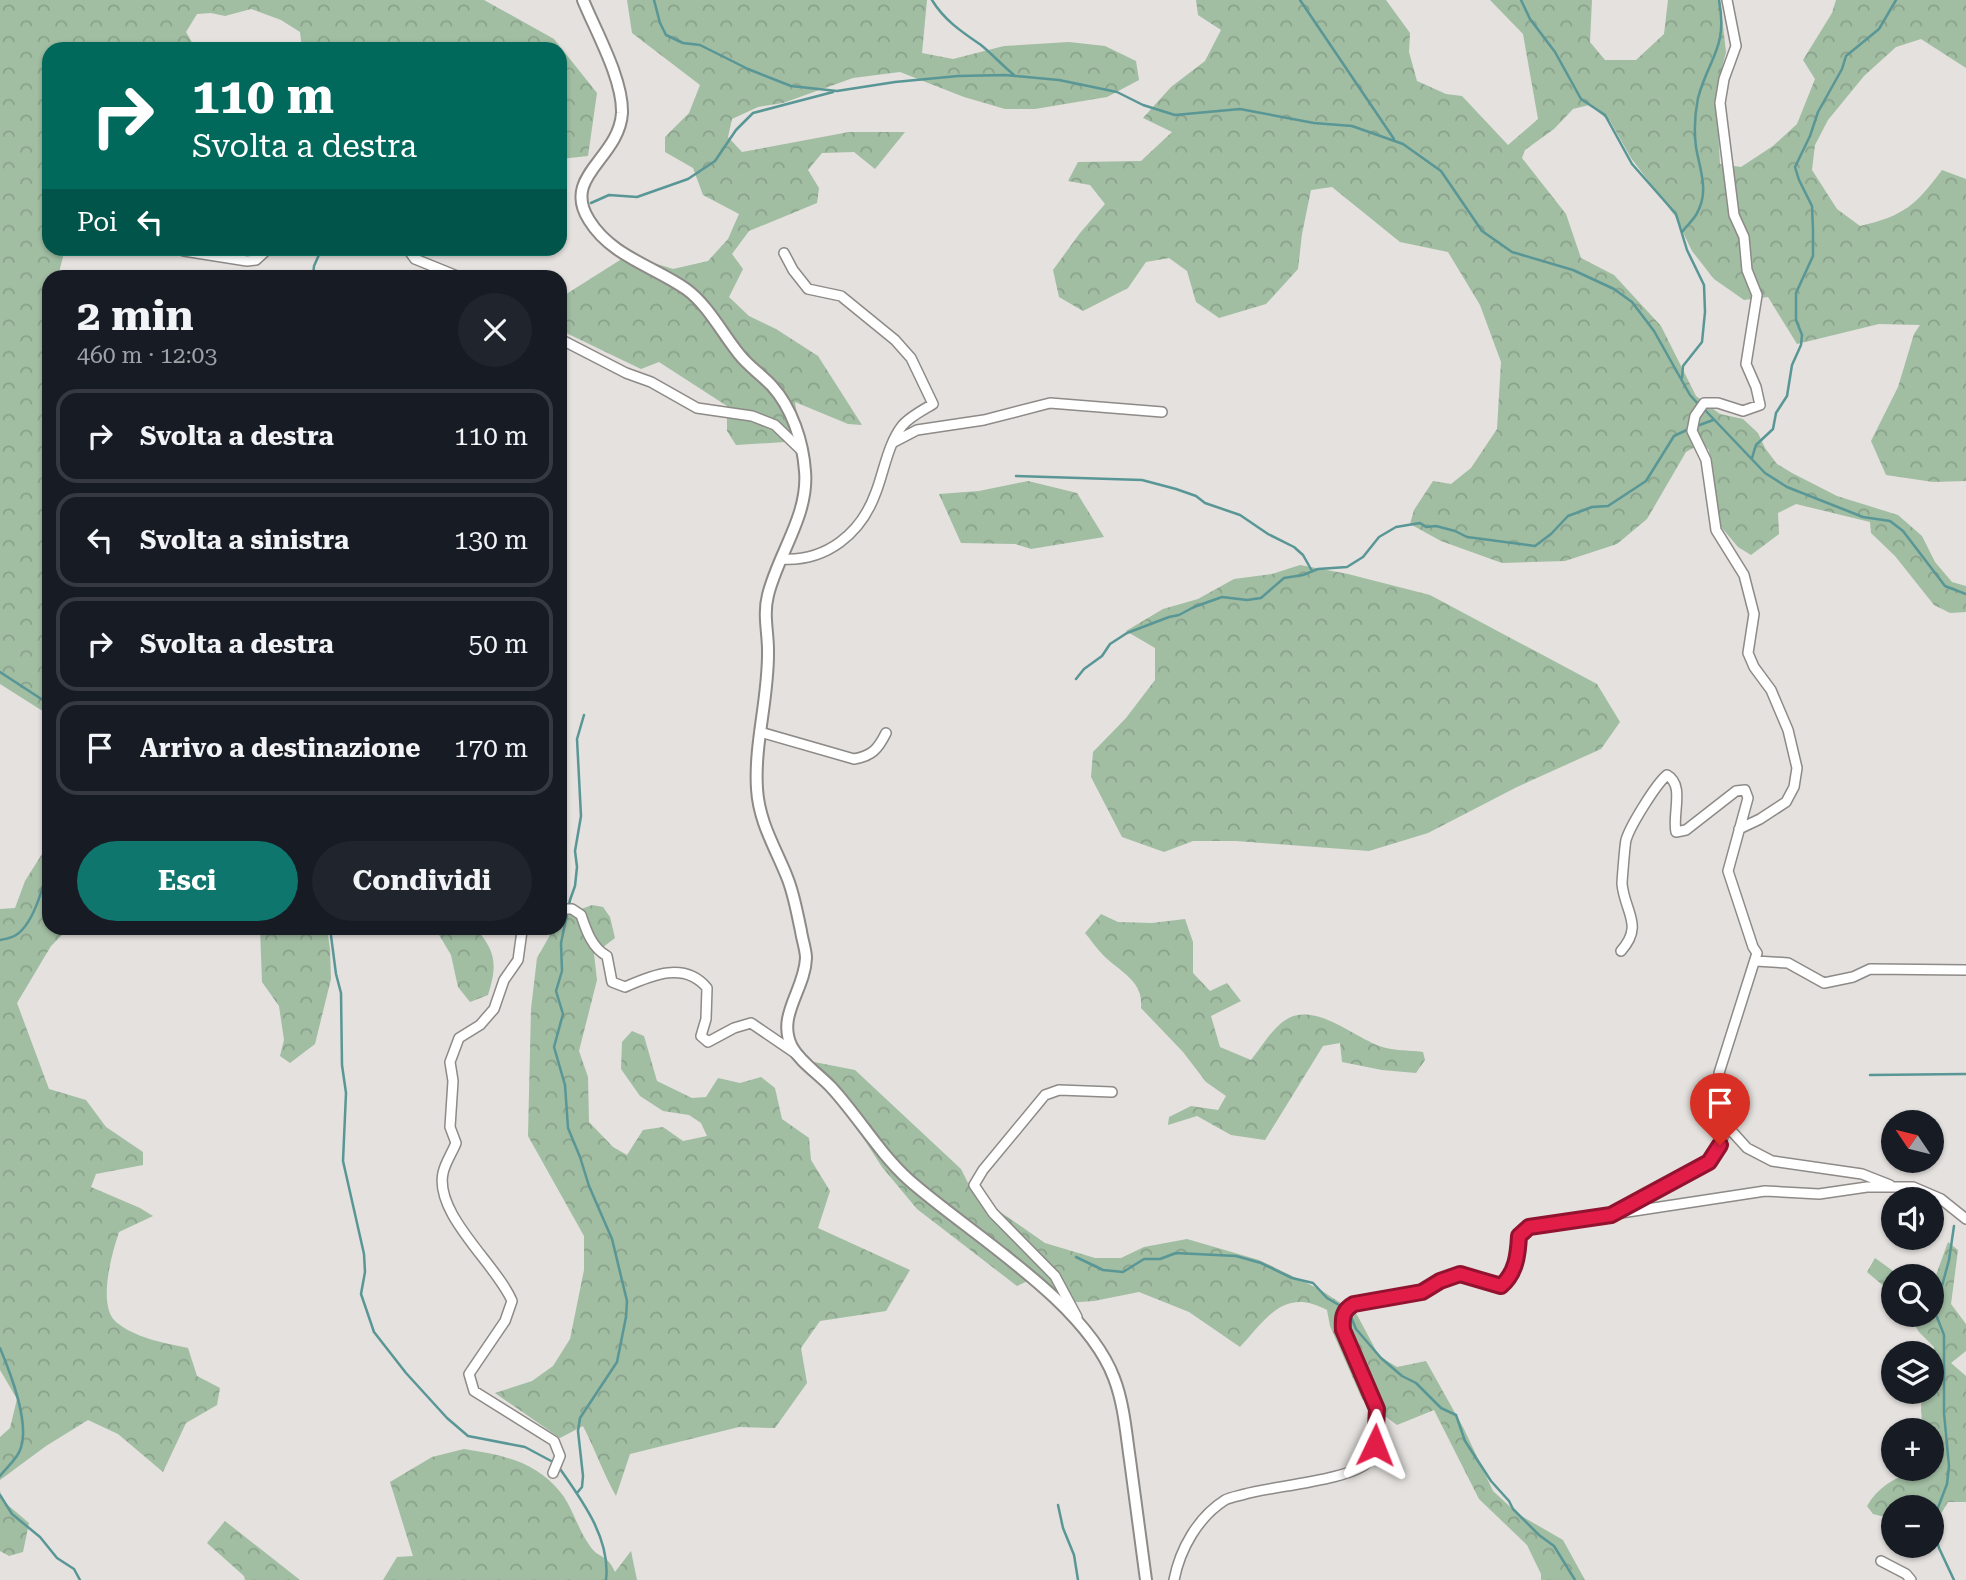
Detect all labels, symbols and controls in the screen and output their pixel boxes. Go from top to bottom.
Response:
text: 110 m [192,68,334,125]
icon: right [77,70,168,161]
text: Svolta a destra [192,127,417,165]
icon: left [131,203,169,241]
text: Poi [77,207,117,237]
text: 2 min [77,291,194,340]
button: close [458,293,532,367]
text: 460 m · 12:03 [77,342,217,369]
icon: right [81,417,119,455]
text: Svolta a destra [140,421,334,451]
text: 110 m [454,421,528,451]
icon: left [81,521,119,559]
text: Svolta a sinistra [140,525,349,555]
text: 130 m [454,525,528,555]
icon: right [81,625,119,663]
text: Svolta a destra [140,629,334,659]
text: 50 m [469,629,528,659]
icon: arrive [81,729,119,767]
text: Arrivo a destinazione [140,733,421,763]
text: 170 m [454,733,528,763]
button: Esci [77,841,298,921]
button: Condividi [312,841,532,921]
pin [1690,1073,1750,1145]
icon: arrive [1701,1084,1739,1122]
north arrow [1881,1110,1944,1172]
map controls [1881,1110,1944,1558]
button: sound [1881,1187,1944,1250]
button: search [1881,1264,1944,1327]
button: layers [1881,1341,1944,1404]
position arrow [1338,1408,1412,1482]
button: + [1881,1418,1944,1481]
button: − [1881,1495,1944,1558]

